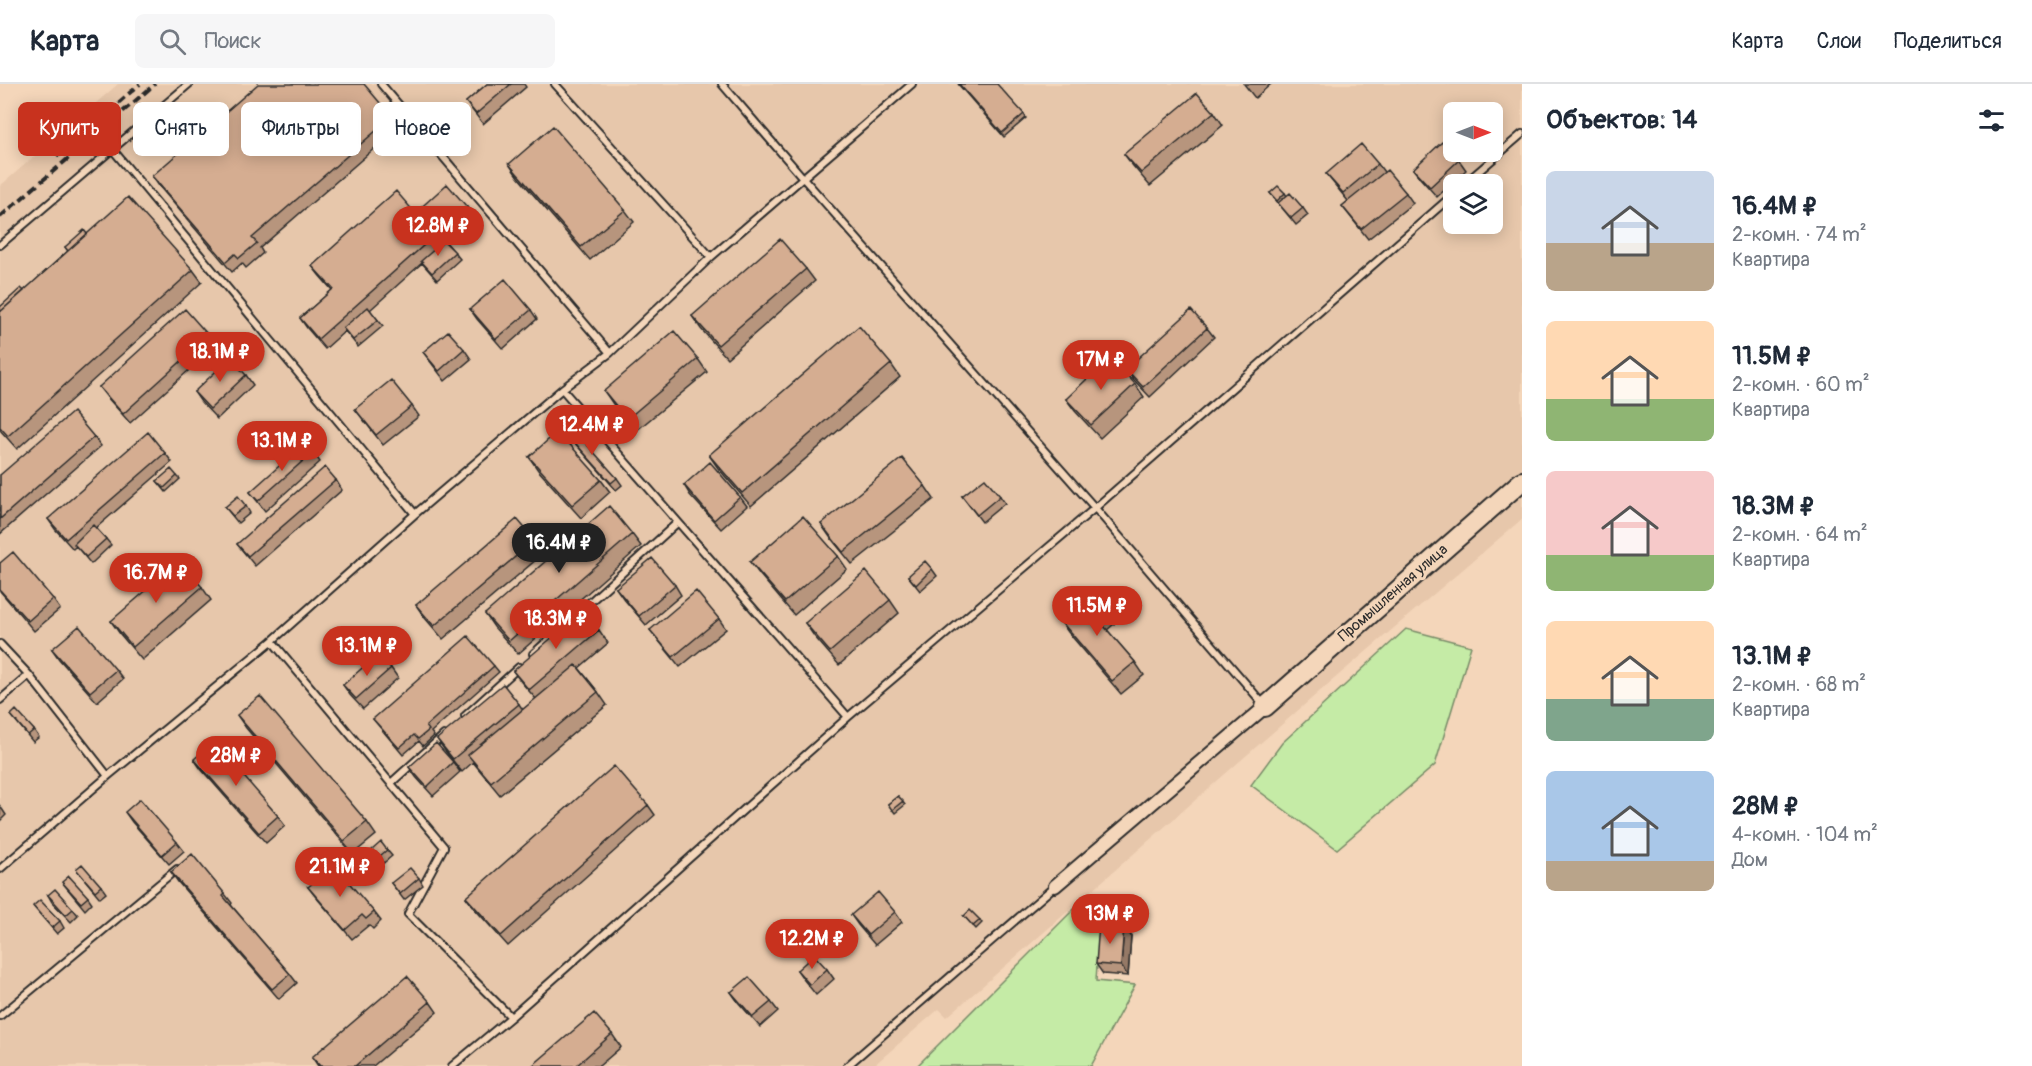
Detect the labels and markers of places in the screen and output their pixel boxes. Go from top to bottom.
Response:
pin: 12.8M ₽ [383,206,493,257]
pin: 18.1M ₽ [165,332,275,383]
pin: 17M ₽ [1059,340,1143,391]
pin: 12.4M ₽ [537,405,647,456]
pin: 13.1M ₽ [227,421,337,472]
pin: 16.4M ₽ [504,523,614,574]
pin: 16.7M ₽ [101,553,211,604]
pin: 11.5M ₽ [1042,586,1152,637]
pin: 18.3M ₽ [501,599,611,650]
pin: 13.1M ₽ [312,626,422,677]
pin: 28M ₽ [194,736,278,787]
pin: 21.1M ₽ [285,847,395,898]
pin: 13M ₽ [1068,894,1152,945]
pin: 12.2M ₽ [757,919,867,970]

